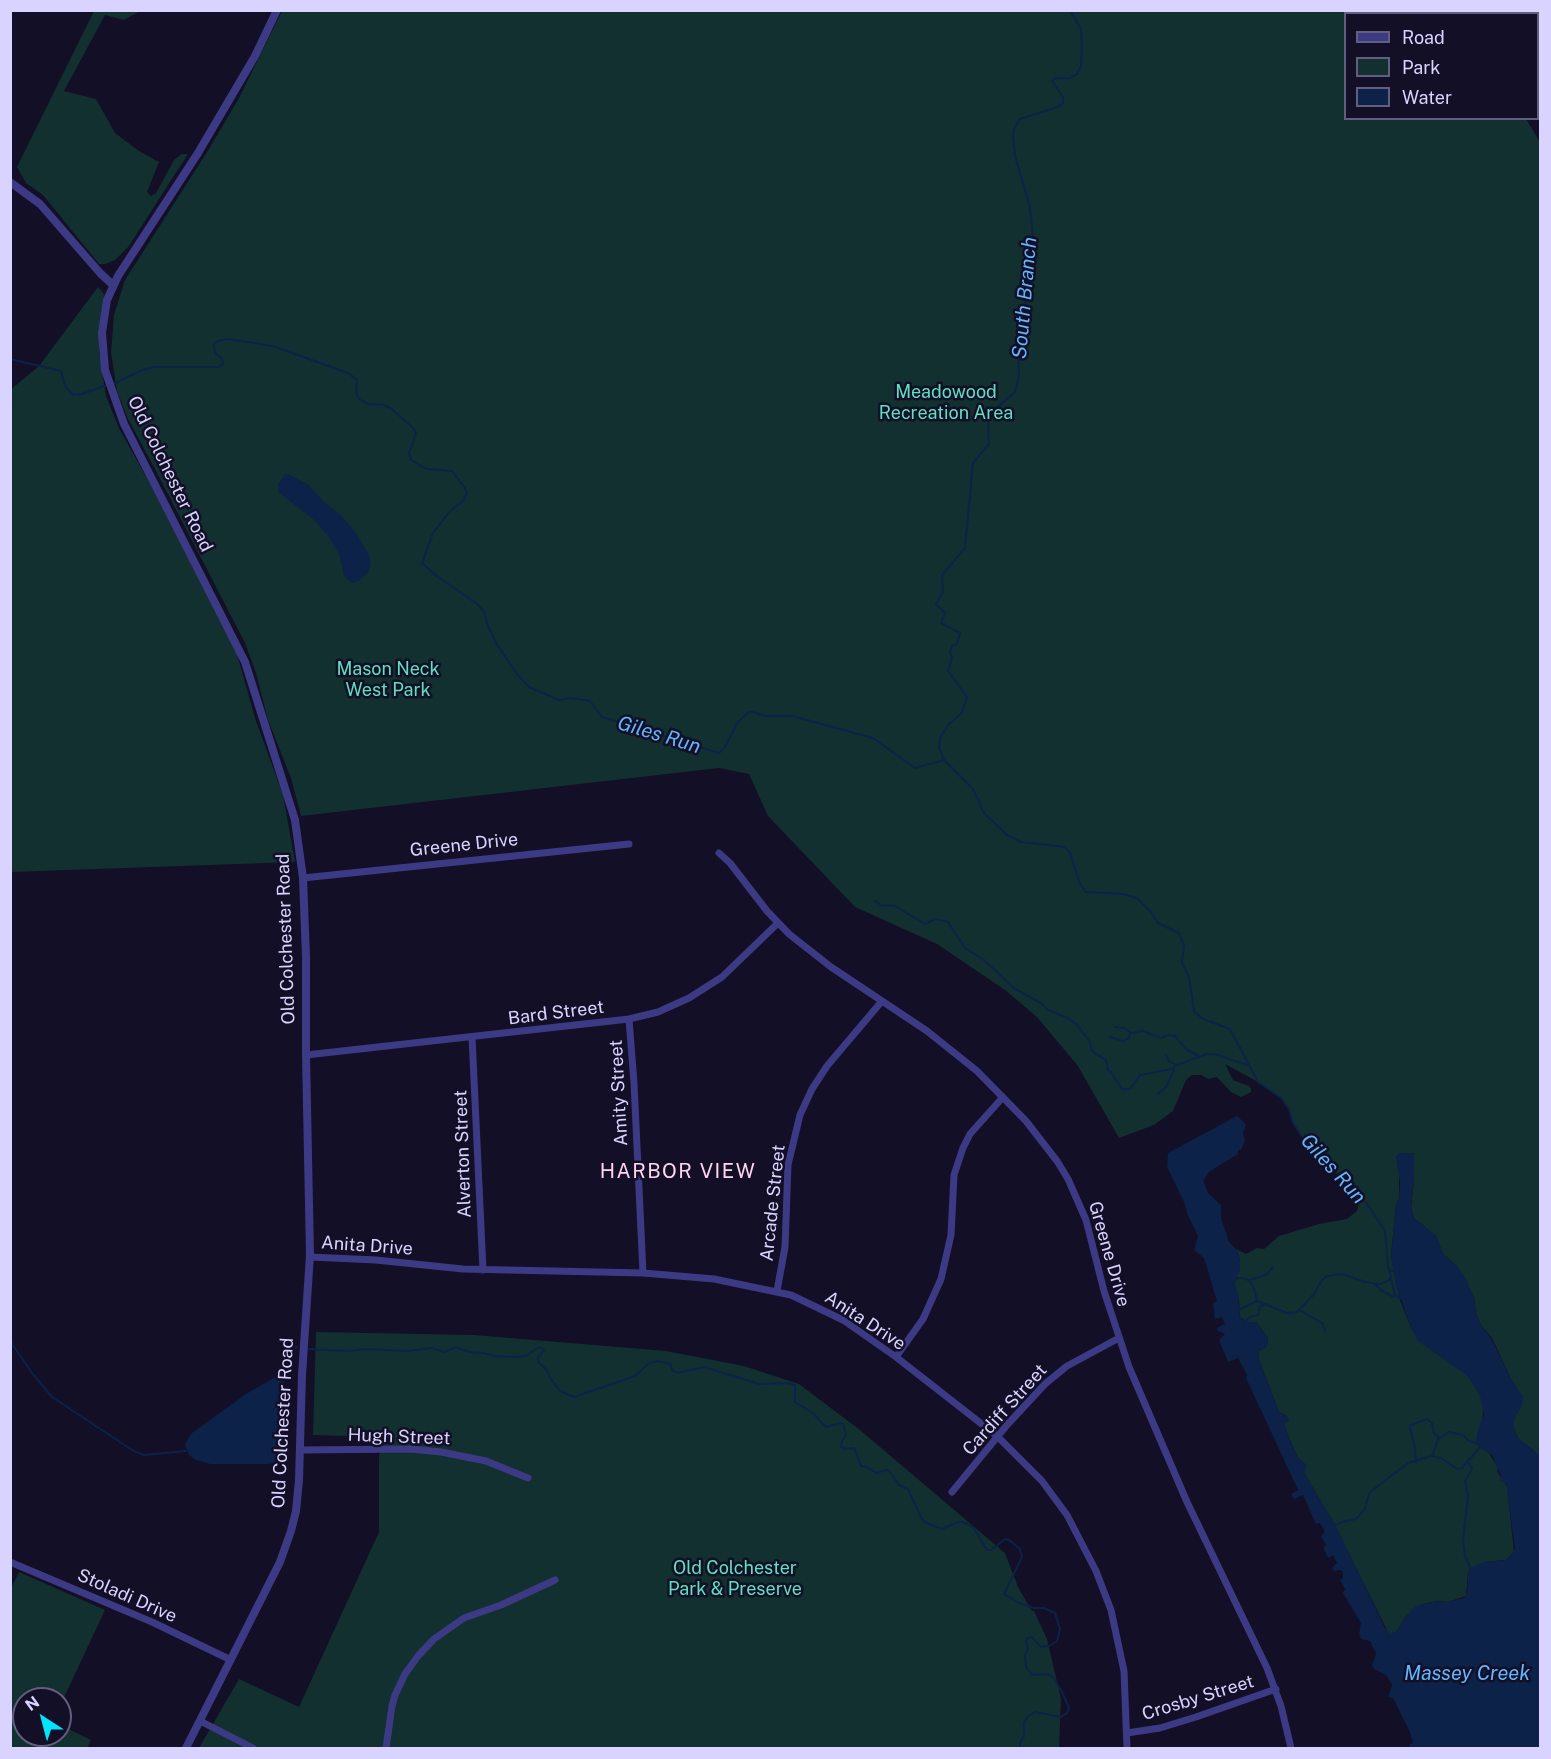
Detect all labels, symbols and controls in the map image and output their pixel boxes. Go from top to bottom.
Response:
legend [1344,12,1539,120]
text: Road [1402,27,1445,48]
text: Park [1402,57,1440,78]
text: Water [1402,87,1452,108]
water label: South Branch [1008,236,1042,360]
park label: Meadowood Recreation Area [879,381,1013,424]
street label: Old Colchester Road [123,392,217,556]
park label: Mason Neck West Park [336,658,440,700]
water label: Giles Run [615,711,703,759]
street label: Greene Drive [409,829,519,861]
street label: Old Colchester Road [272,853,300,1025]
street label: Bard Street [507,996,605,1030]
street label: Amity Street [605,1039,633,1147]
street label: Alverton Street [450,1090,476,1218]
water label: Giles Run [1295,1129,1371,1209]
street label: Arcade Street [756,1144,790,1262]
district label: HARBOR VIEW [600,1160,756,1184]
street label: Greene Drive [1084,1199,1134,1309]
street label: Anita Drive [320,1232,414,1260]
street label: Anita Drive [821,1287,909,1355]
street label: Old Colchester Road [268,1337,298,1509]
street label: Cardiff Street [958,1360,1052,1460]
street label: Hugh Street [347,1424,451,1450]
park label: Old Colchester Park & Preserve [668,1557,802,1600]
street label: Stoladi Drive [74,1564,180,1628]
water label: Massey Creek [1404,1662,1530,1686]
street label: Crosby Street [1140,1671,1256,1725]
north arrow [12,1687,72,1747]
text: N [22,1692,43,1715]

